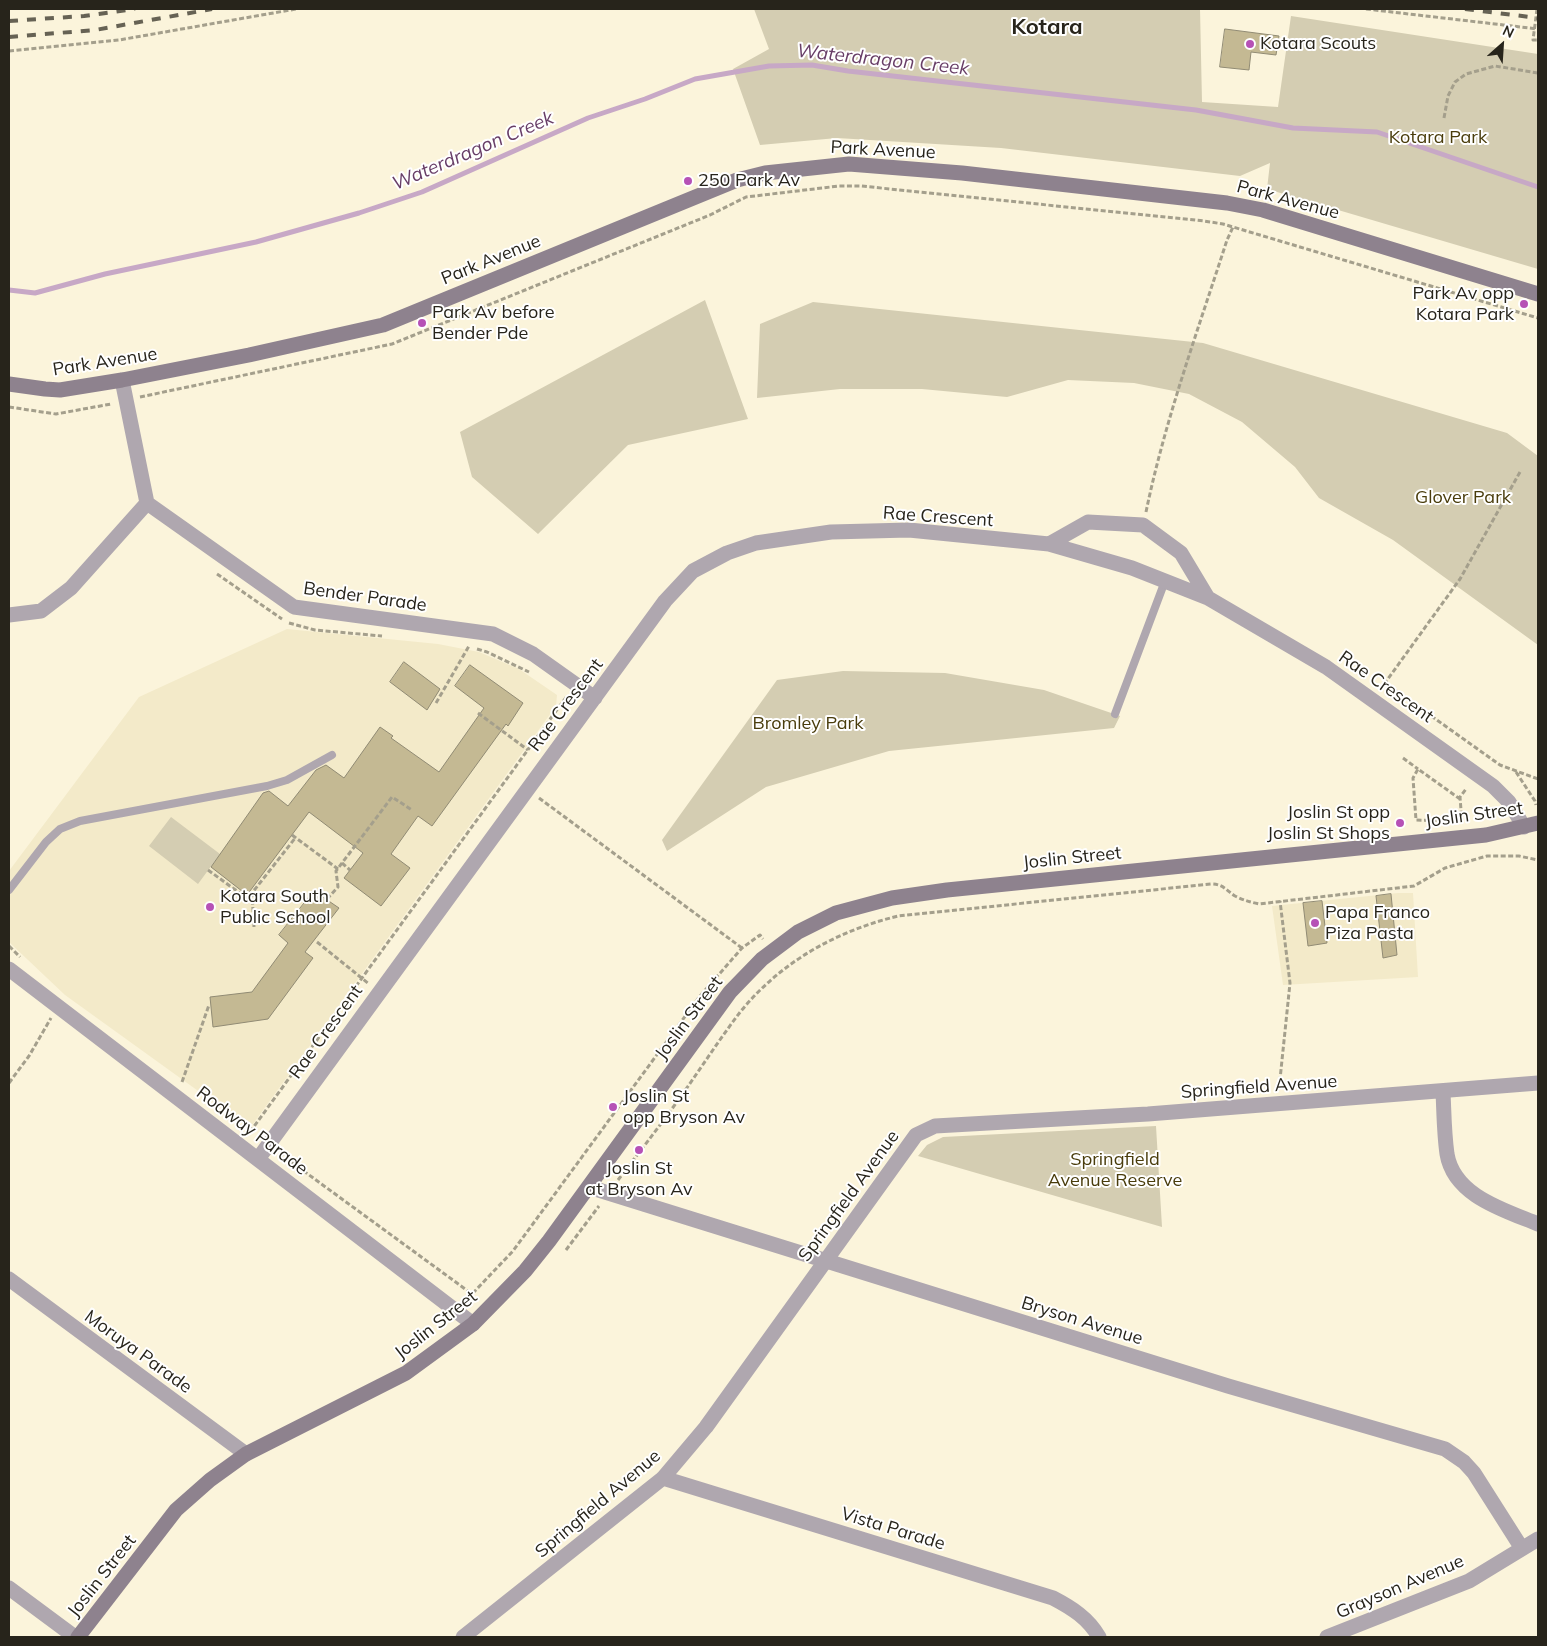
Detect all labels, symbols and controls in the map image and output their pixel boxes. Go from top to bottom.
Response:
district label: Kotara [1011,14,1083,40]
north arrow [1477,20,1527,70]
text: N [1500,21,1517,42]
place label: Kotara Scouts [1260,33,1376,55]
marker: Kotara Scouts [1244,38,1256,50]
water label: Waterdragon Creek [796,40,970,80]
water label: Waterdragon Creek [389,107,557,195]
park label: Kotara Park [1389,127,1487,149]
street label: Park Avenue [830,136,936,164]
place label: 250 Park Av [698,170,800,192]
marker: 250 Park Av [682,175,694,187]
street label: Park Avenue [1234,176,1342,224]
street label: Park Avenue [438,230,544,290]
place label: Park Av opp Kotara Park [1413,283,1514,326]
marker: Park Av opp Kotara Park [1518,298,1530,310]
place label: Park Av before Bender Pde [432,302,555,344]
marker: Park Av before Bender Pde [416,317,428,329]
street label: Park Avenue [51,343,159,381]
park label: Glover Park [1415,487,1511,509]
street label: Rae Crescent [882,502,994,532]
street label: Bender Parade [302,578,428,616]
street label: Rae Crescent [1335,646,1437,728]
street label: Rae Crescent [524,654,608,756]
park label: Bromley Park [753,713,863,735]
street label: Joslin Street [1424,797,1524,833]
place label: Joslin St opp Joslin St Shops [1267,802,1390,844]
marker: Joslin St opp Joslin St Shops [1394,817,1406,829]
street label: Joslin Street [1022,842,1122,874]
place label: Kotara South Public School [220,886,330,929]
marker: Kotara South Public School [204,901,216,913]
place label: Papa Franco Piza Pasta [1325,902,1430,944]
marker: Papa Franco Piza Pasta [1309,917,1321,929]
street label: Joslin Street [651,972,727,1064]
street label: Rae Crescent [285,981,367,1083]
street label: Springfield Avenue [1180,1071,1338,1103]
street label: Rodway Parade [192,1082,312,1180]
place label: Joslin St opp Bryson Av [623,1086,745,1128]
marker: Joslin St opp Bryson Av [607,1101,619,1113]
street label: Springfield Avenue [794,1126,904,1266]
marker: Joslin St at Bryson Av [633,1144,645,1156]
park label: Springfield Avenue Reserve [1048,1149,1182,1192]
place label: Joslin St at Bryson Av [585,1158,693,1200]
street label: Joslin Street [390,1286,482,1364]
street label: Bryson Avenue [1019,1292,1145,1350]
street label: Moruya Parade [80,1306,196,1398]
street label: Springfield Avenue [531,1445,665,1563]
street label: Vista Parade [838,1503,948,1555]
street label: Joslin Street [63,1530,141,1622]
street label: Grayson Avenue [1333,1550,1467,1624]

